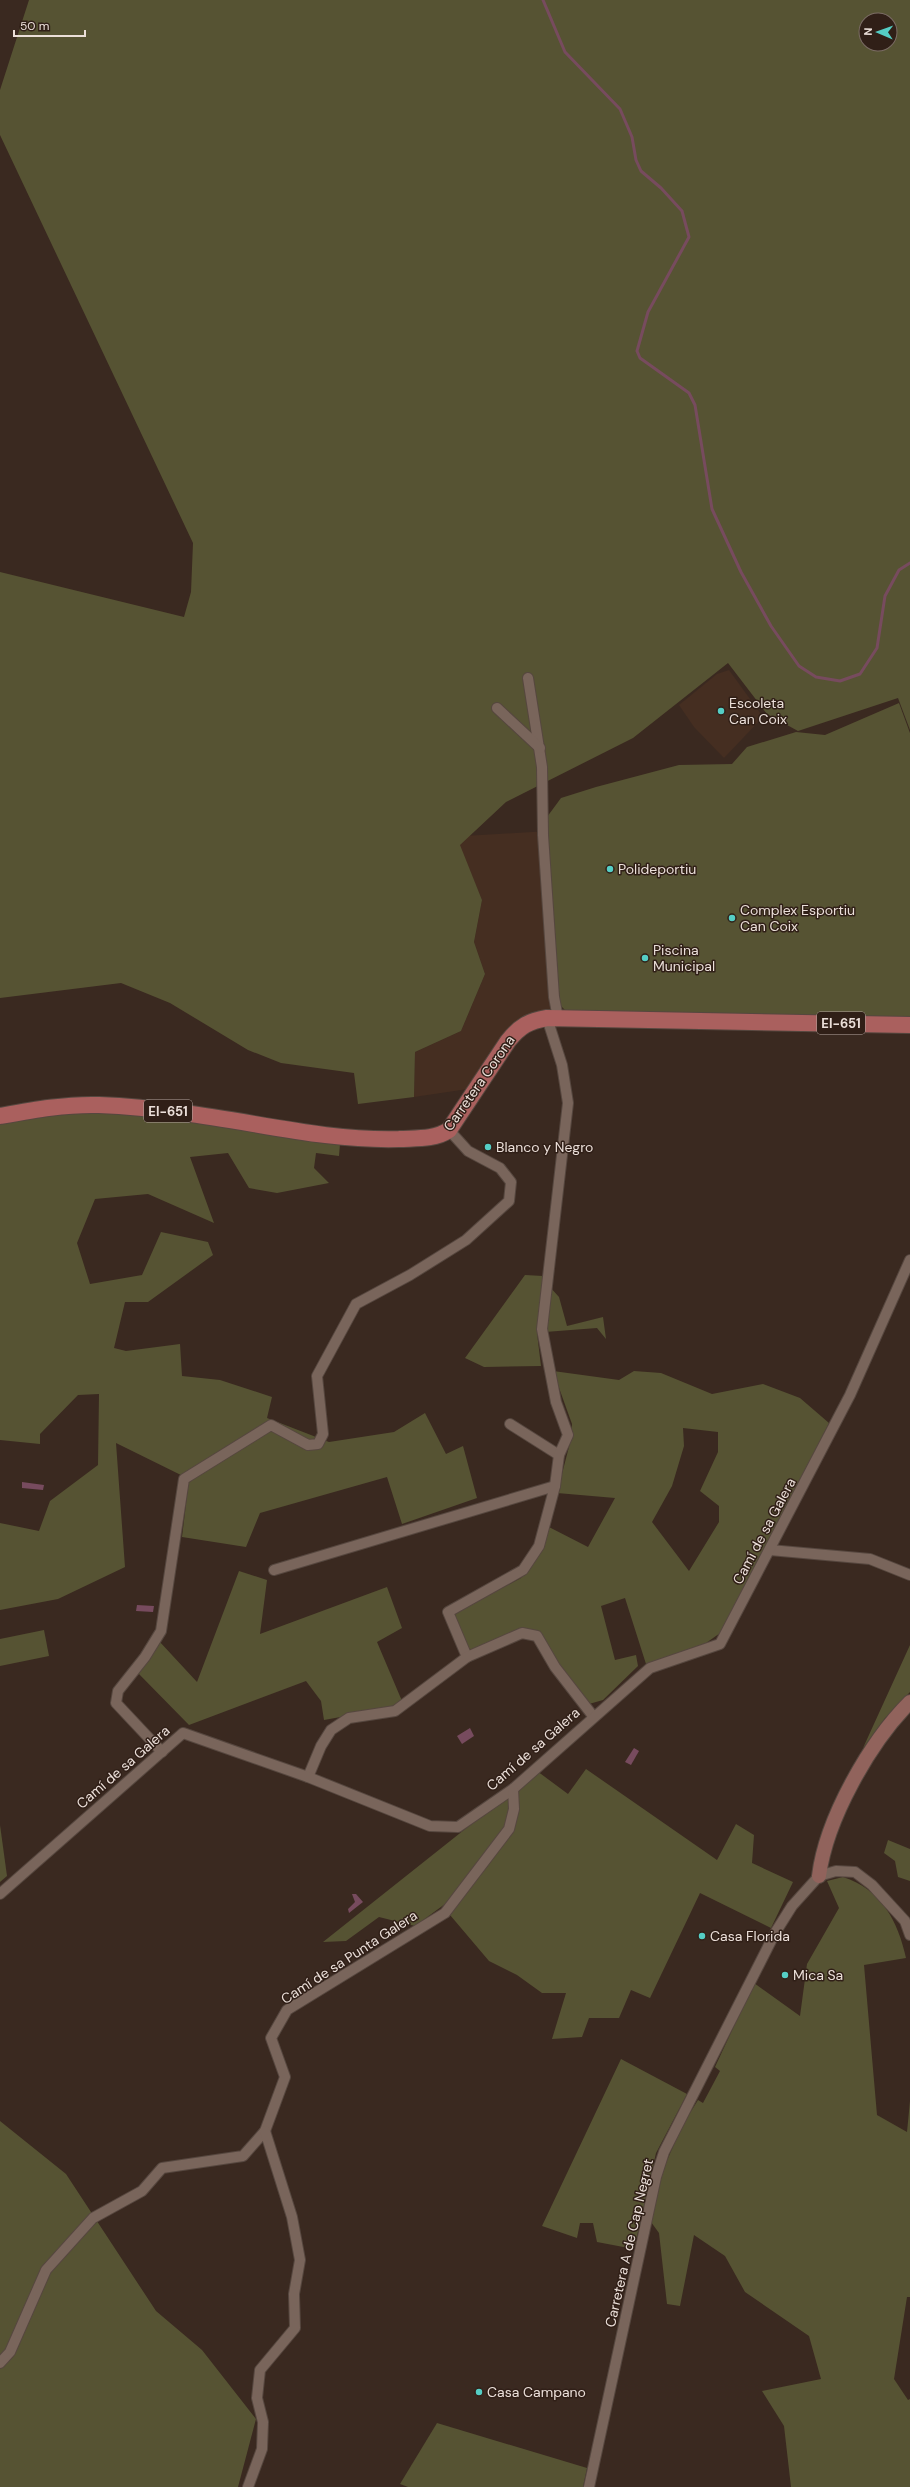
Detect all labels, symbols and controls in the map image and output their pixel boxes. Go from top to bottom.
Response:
scale bar [14,12,85,38]
north arrow [858,12,898,52]
text: 50 m [20,18,49,34]
text: N [861,27,875,36]
place label: Escoleta Can Coix [729,694,787,728]
marker: Escoleta Can Coix [716,706,726,716]
place label: Polideportiu [618,860,696,878]
marker: Polideportiu [605,864,615,874]
place label: Complex Esportiu Can Coix [740,901,855,935]
marker: Complex Esportiu Can Coix [727,913,737,923]
place label: Piscina Municipal [653,941,715,975]
marker: Piscina Municipal [640,953,650,963]
road number: EI-651 [817,1012,865,1034]
street label: Carretera Corona [439,1032,519,1134]
road number: EI-651 [144,1100,192,1122]
place label: Blanco y Negro [496,1138,593,1156]
marker: Blanco y Negro [483,1142,493,1152]
street label: Camí de sa Galera [728,1475,800,1587]
street label: Camí de sa Galera [483,1704,583,1794]
street label: Camí de sa Galera [73,1722,173,1812]
street label: Camí de sa Punta Galera [277,1906,421,2008]
place label: Casa Florida [710,1927,790,1945]
marker: Casa Florida [697,1931,707,1941]
place label: Mica Sa [793,1966,843,1984]
marker: Mica Sa [780,1970,790,1980]
street label: Carretera A de Cap Negret [601,2157,657,2329]
place label: Casa Campano [487,2383,586,2401]
marker: Casa Campano [474,2387,484,2397]

